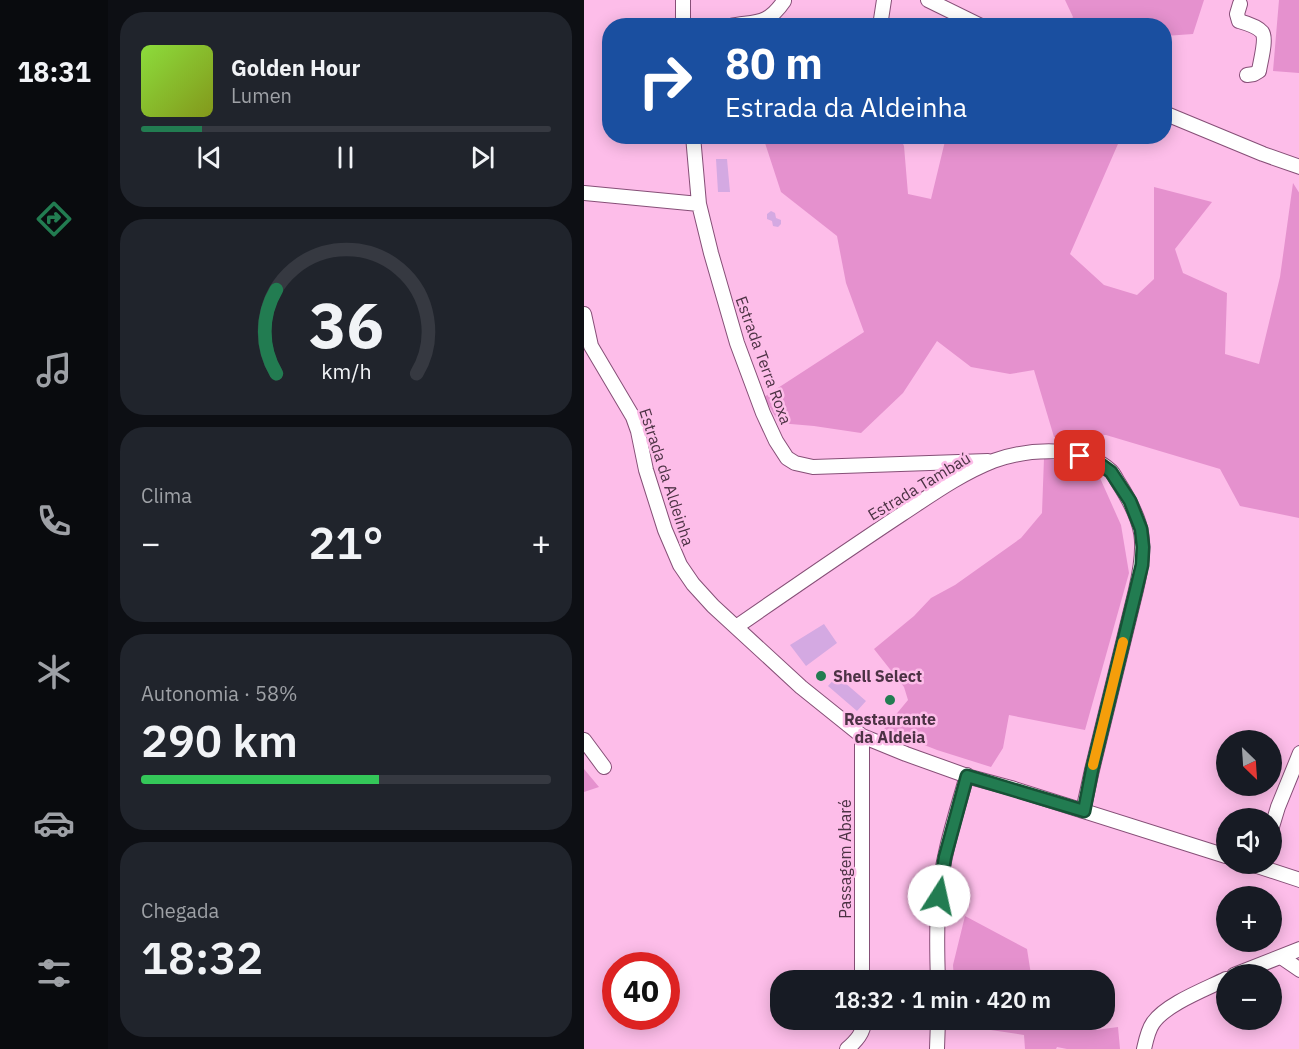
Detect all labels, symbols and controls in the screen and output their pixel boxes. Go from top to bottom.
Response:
text: 80 m [725,36,823,91]
icon: right [626,42,704,120]
text: Golden Hour [231,53,360,82]
text: 18:31 [17,54,91,89]
text: Lumen [231,82,292,109]
text: Estrada da Aldeinha [725,89,967,124]
icon: previous [193,141,226,174]
icon: pause [329,141,362,174]
icon: next [466,141,499,174]
icon: directions [33,198,75,240]
text: 36 [309,284,383,365]
street label: Estrada Terra Roxa [732,293,797,427]
icon: music [33,349,75,391]
text: km/h [321,358,371,386]
street label: Estrada da Aldeinha [635,406,699,549]
pin [1054,430,1105,481]
icon: arrive [1063,439,1096,472]
street label: Estrada Tambaú [864,448,974,524]
text: Clima [141,482,192,509]
icon: phone [33,500,75,542]
text: 21° [308,513,384,571]
text: − [141,521,161,564]
text: + [531,521,551,564]
icon: climate [33,651,75,693]
place label: Shell Select [833,666,922,686]
marker: Shell Select [814,669,828,683]
text: Autonomia · 58% [141,680,298,707]
marker: Restaurante da Aldeia [883,693,897,707]
place label: Restaurante da Aldeia [844,709,936,747]
text: 290 km [141,711,298,769]
north arrow [1216,730,1282,796]
map controls [1216,730,1282,1030]
street label: Passagem Abaré [835,799,855,919]
icon: car [33,802,75,844]
button: sound [1216,808,1282,874]
position arrow [907,864,971,928]
button: + [1216,886,1282,952]
text: Chegada [141,897,219,924]
text: 18:32 [141,928,263,986]
icon: filters [33,952,75,994]
speed limit sign: 40 [602,952,680,1030]
button: − [1216,964,1282,1030]
text: 18:32 · 1 min · 420 m [834,985,1051,1014]

